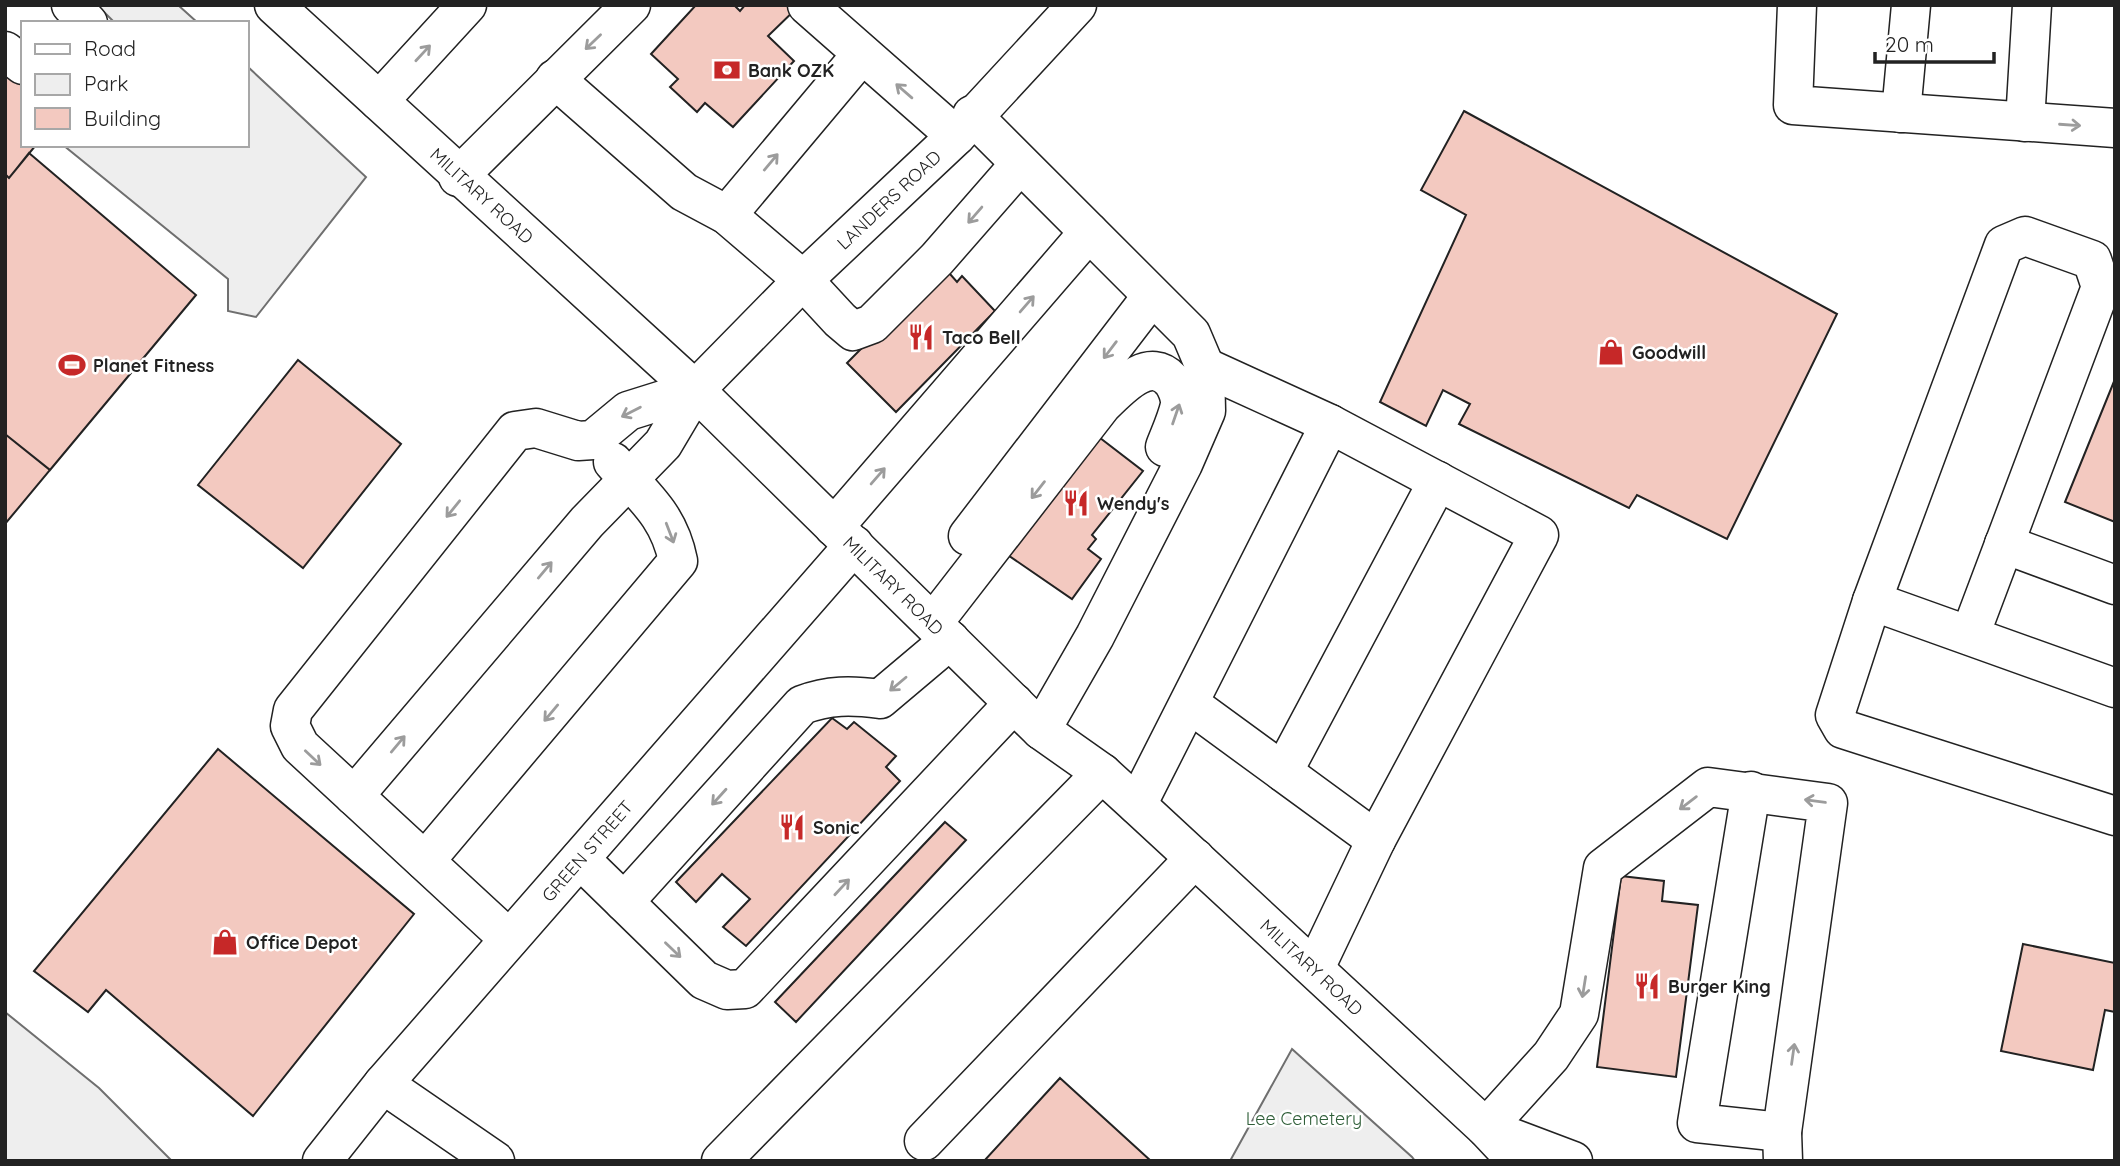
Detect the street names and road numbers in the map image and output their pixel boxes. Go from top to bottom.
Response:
street label: MILITARY ROAD [426,142,539,248]
street label: LANDERS ROAD [832,145,946,254]
street label: MILITARY ROAD [839,531,949,640]
street label: GREEN STREET [536,795,638,906]
street label: MILITARY ROAD [1256,914,1368,1020]

